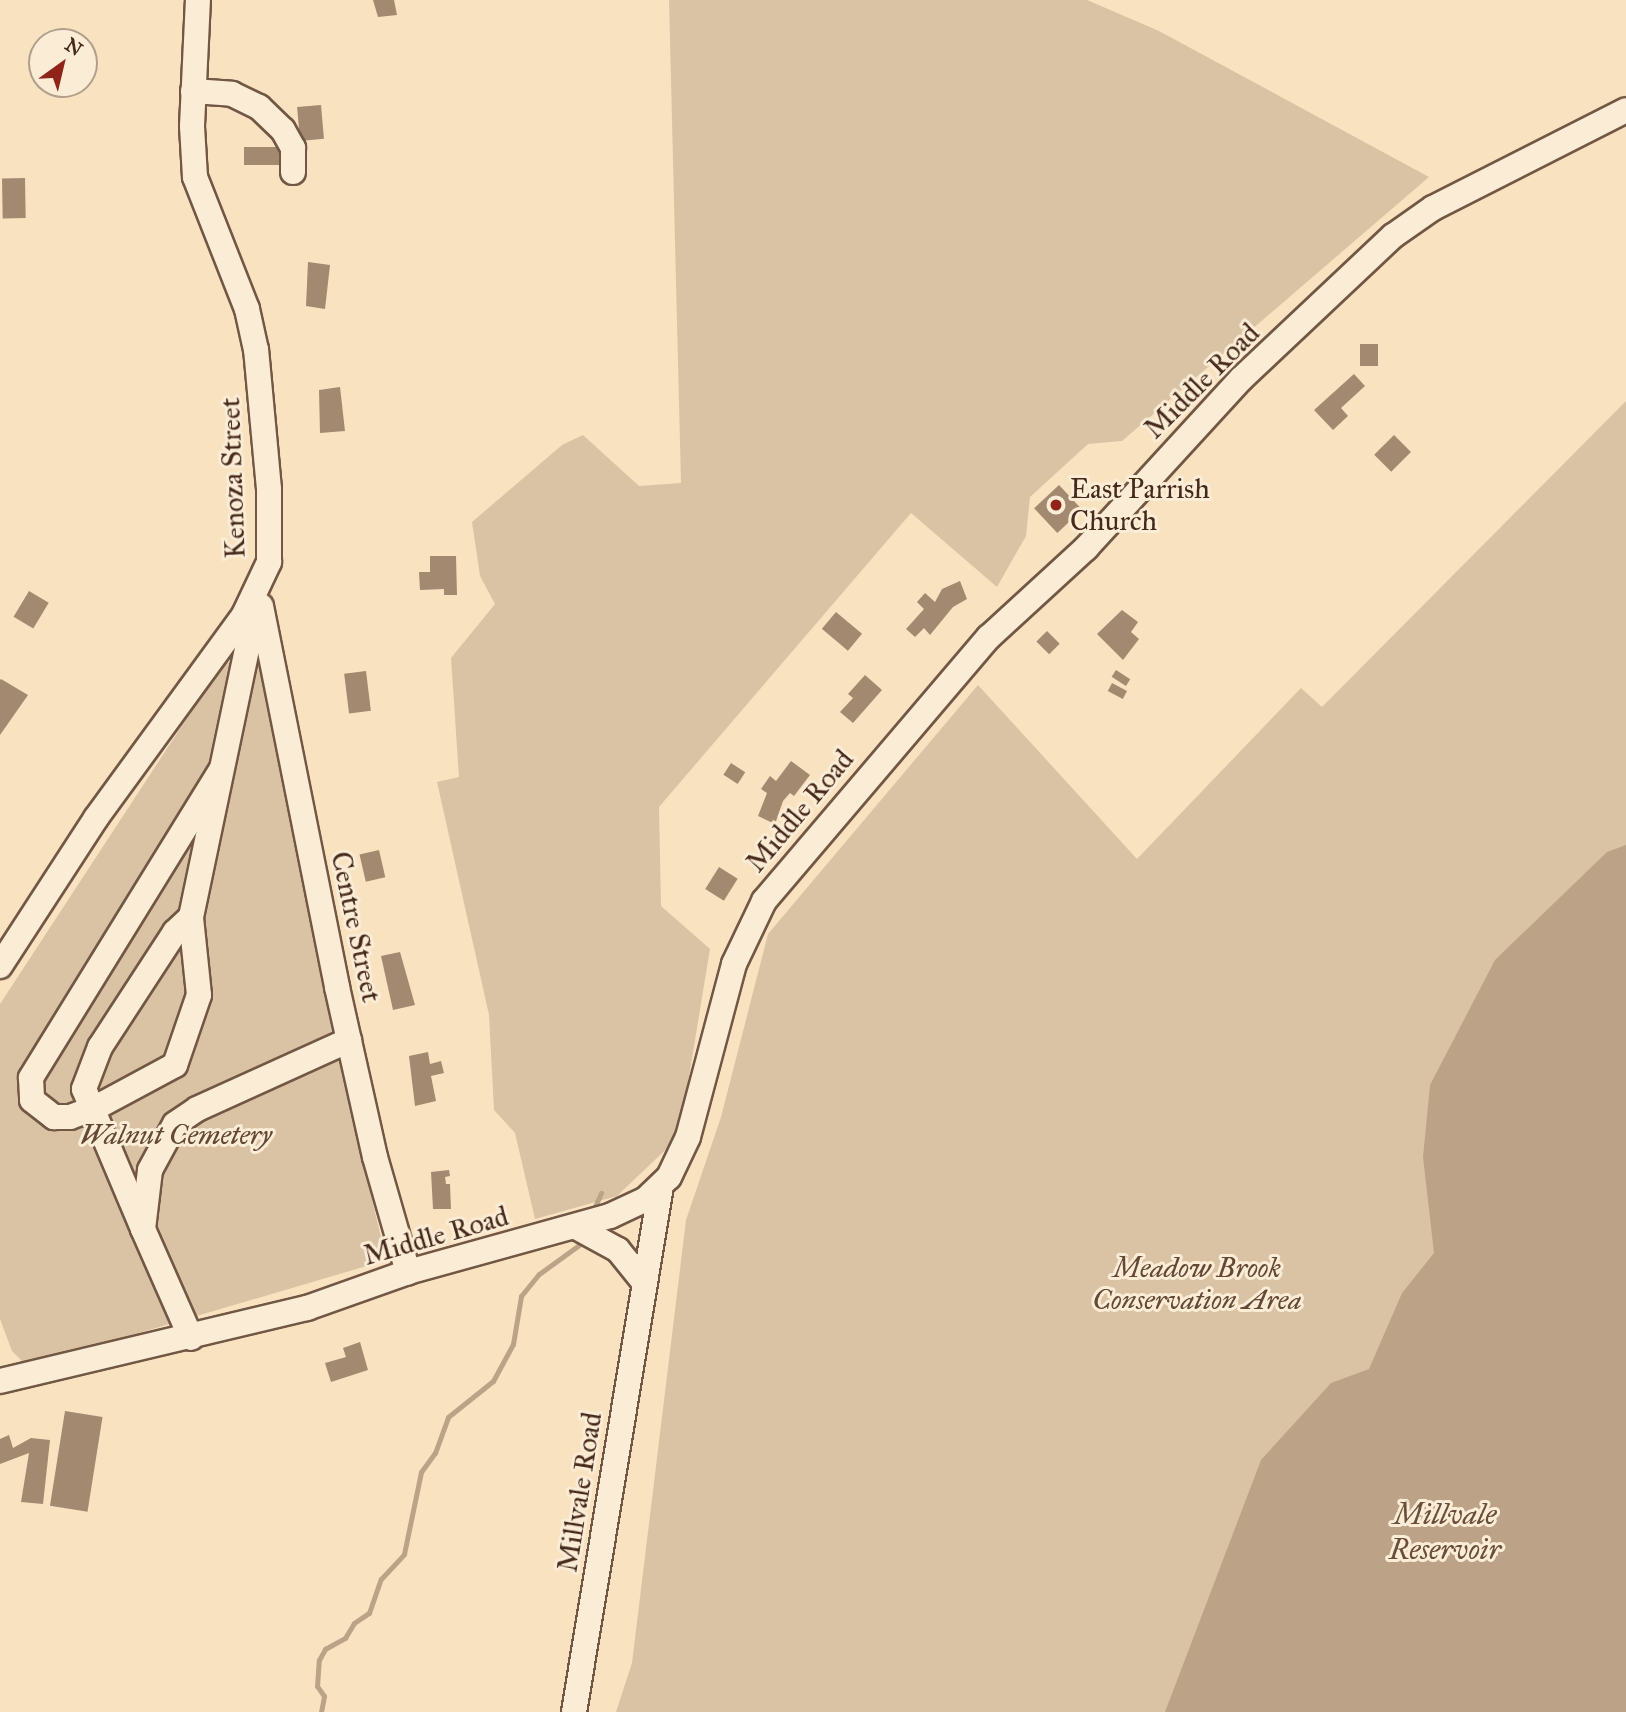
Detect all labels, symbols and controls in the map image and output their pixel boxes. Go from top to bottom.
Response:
north arrow [28,28,98,98]
text: N [61,33,87,61]
street label: Middle Road [1137,316,1267,446]
street label: Kenoza Street [213,397,253,559]
place label: East Parrish Church [1070,472,1210,538]
marker: East Parrish Church [1048,497,1064,513]
street label: Middle Road [739,743,861,879]
street label: Centre Street [324,849,388,1005]
park label: Walnut Cemetery [80,1118,272,1152]
street label: Middle Road [360,1199,512,1273]
park label: Meadow Brook Conservation Area [1092,1251,1302,1317]
street label: Millvale Road [551,1410,609,1574]
water label: Millvale Reservoir [1389,1496,1501,1566]

